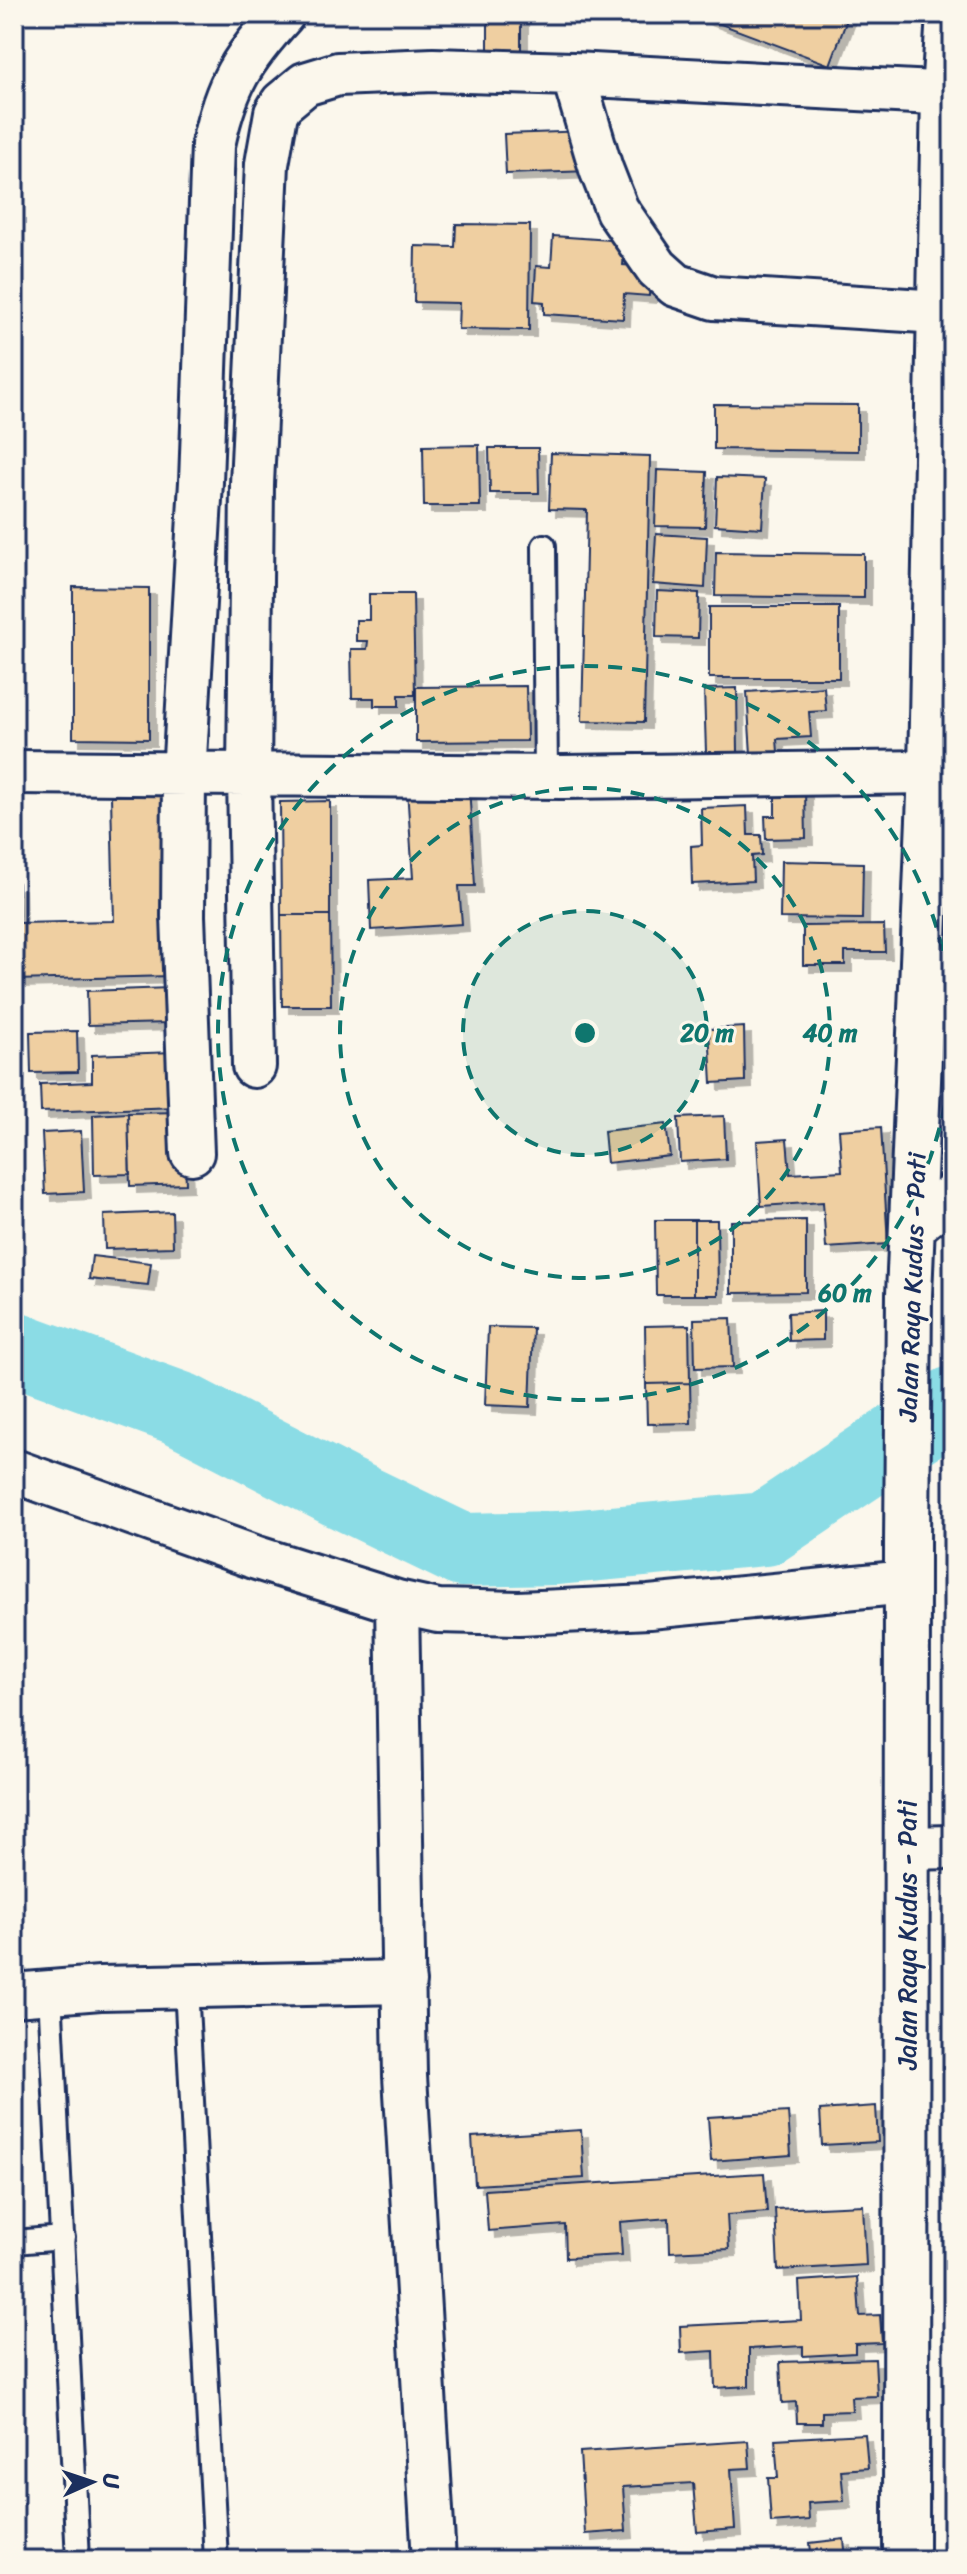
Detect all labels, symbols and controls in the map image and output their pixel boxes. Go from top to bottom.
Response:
text: 20 m [679,1012,734,1054]
text: 40 m [803,1012,858,1054]
centre of rings [571,1019,599,1047]
street label: Jalan Raya Kudus - Pati [884,1151,940,1424]
text: 60 m [817,1272,872,1314]
street label: Jalan Raya Kudus - Pati [884,1799,930,2071]
north arrow [52,2442,132,2522]
text: U [92,2473,131,2491]

